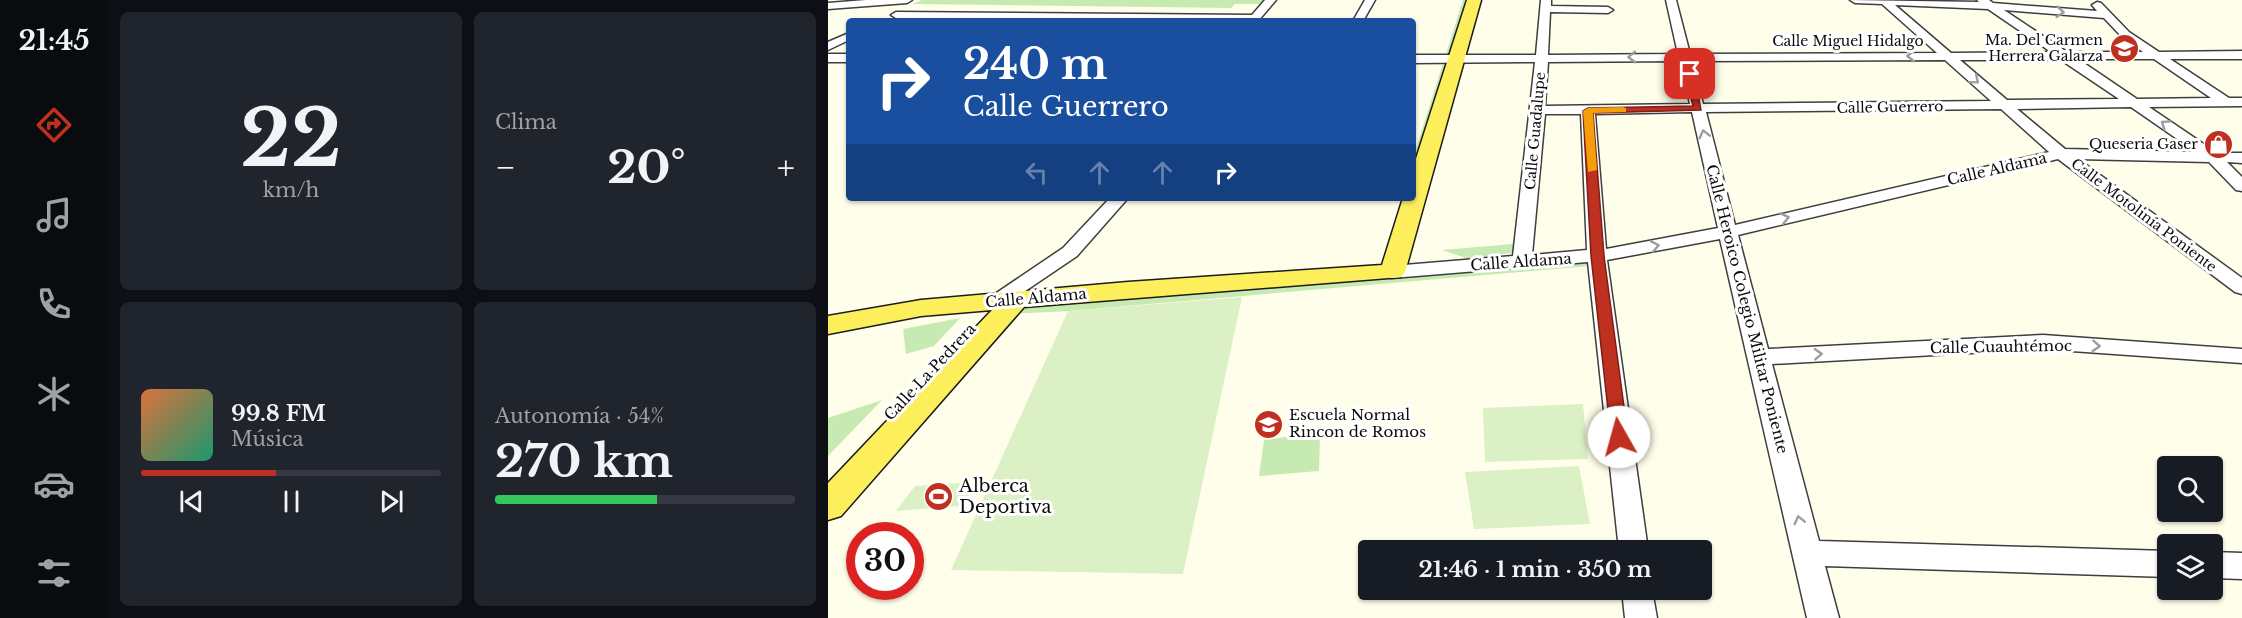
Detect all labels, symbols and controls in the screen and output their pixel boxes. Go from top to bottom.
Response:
one-way arrow [2055,5,2064,18]
text: 21:45 [18,24,90,57]
place label: Ma. Del Carmen Herrera Galarza [1985,31,2103,65]
street label: Calle Miguel Hidalgo [1772,32,1924,50]
school or university icon: Ma. Del Carmen Herrera Galarza [2108,32,2140,64]
text: 240 m [963,38,1108,90]
icon: right [864,42,942,120]
pin [1664,48,1715,99]
one-way arrow [1906,50,1915,62]
one-way arrow [1627,51,1636,63]
icon: arrive [1673,57,1706,90]
street label: Calle Guadalupe [1521,71,1549,191]
one-way arrow [1968,72,1979,83]
text: 22 [240,90,342,187]
text: Calle Guerrero [963,90,1169,123]
street label: Calle Guerrero [1837,97,1943,117]
icon: directions [33,104,75,146]
text: Clima [495,110,557,134]
one-way arrow [2161,120,2172,131]
shop icon: Queseria Gaser [2203,128,2235,160]
one-way arrow [1699,129,1712,139]
place label: Queseria Gaser [2089,135,2198,153]
text: 20° [607,139,686,195]
text: − [495,147,516,188]
text: + [777,147,795,188]
street label: Calle Aldama [1945,148,2049,189]
street label: Calle Motolinía Poniente [2068,154,2220,276]
icon: left [1020,156,1053,189]
icon: ahead [1083,156,1116,189]
icon: ahead [1146,156,1179,189]
icon: right [1209,156,1242,189]
street label: Calle Heroico Colegio Militar Poniente [1702,162,1793,456]
text: km/h [263,178,319,202]
icon: music [33,194,75,236]
one-way arrow [1780,213,1790,226]
one-way arrow [1650,240,1660,253]
street label: Calle Aldama [1470,248,1573,275]
icon: phone [33,283,75,325]
street label: Calle Aldama [984,284,1088,311]
street label: Calle La Pedrera [880,319,980,424]
street label: Calle Cuauhtémoc [1930,336,2072,357]
one-way arrow [2092,339,2101,352]
one-way arrow [1813,348,1822,361]
icon: climate [33,373,75,415]
text: 99.8 FM [231,400,326,427]
text: Autonomía · 54% [495,404,664,428]
place label: Escuela Normal Rincon de Romos [1289,405,1426,441]
position arrow [1587,405,1651,469]
school or university icon: Escuela Normal Rincon de Romos [1252,408,1284,440]
text: Música [231,427,304,451]
text: 270 km [495,433,673,489]
map controls [2157,456,2223,600]
button: search [2157,456,2223,522]
icon: car [33,463,75,505]
place label: Alberca Deportiva [958,475,1051,518]
sports icon: Alberca Deportiva [922,480,954,512]
icon: previous [175,485,208,518]
icon: pause [275,485,308,518]
icon: next [375,485,408,518]
one-way arrow [1794,516,1807,526]
speed limit sign: 30 [846,522,924,600]
button: layers [2157,534,2223,600]
icon: filters [33,552,75,594]
text: 21:46 · 1 min · 350 m [1419,556,1651,583]

